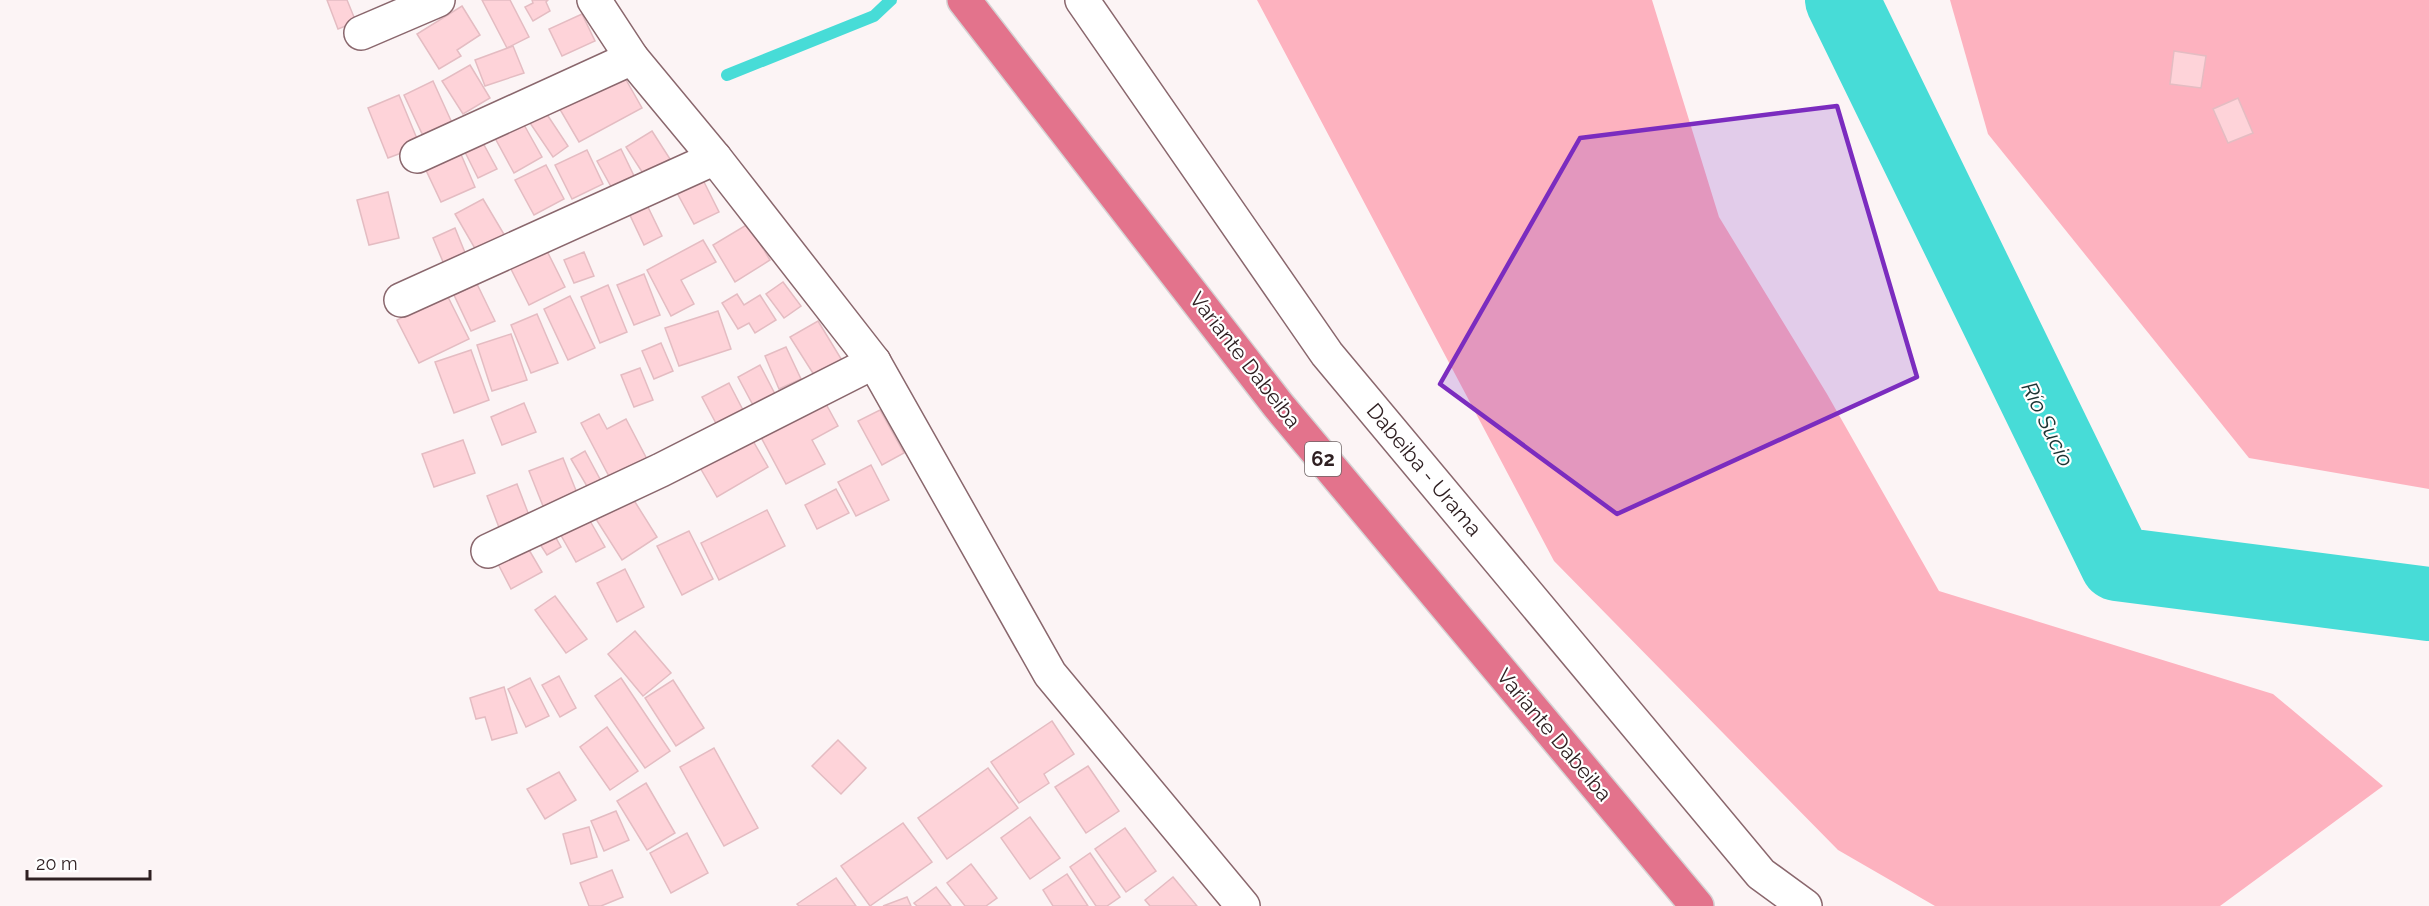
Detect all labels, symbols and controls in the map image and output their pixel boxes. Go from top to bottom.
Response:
street label: Variante Dabeiba [1185,287,1306,433]
water label: Río Sucio [2016,378,2080,470]
street label: Dabeiba - Urama [1362,398,1487,541]
road number: 62 [1305,442,1341,476]
street label: Variante Dabeiba [1492,663,1617,806]
scale bar [27,843,150,881]
text: 20 m [36,853,78,874]

